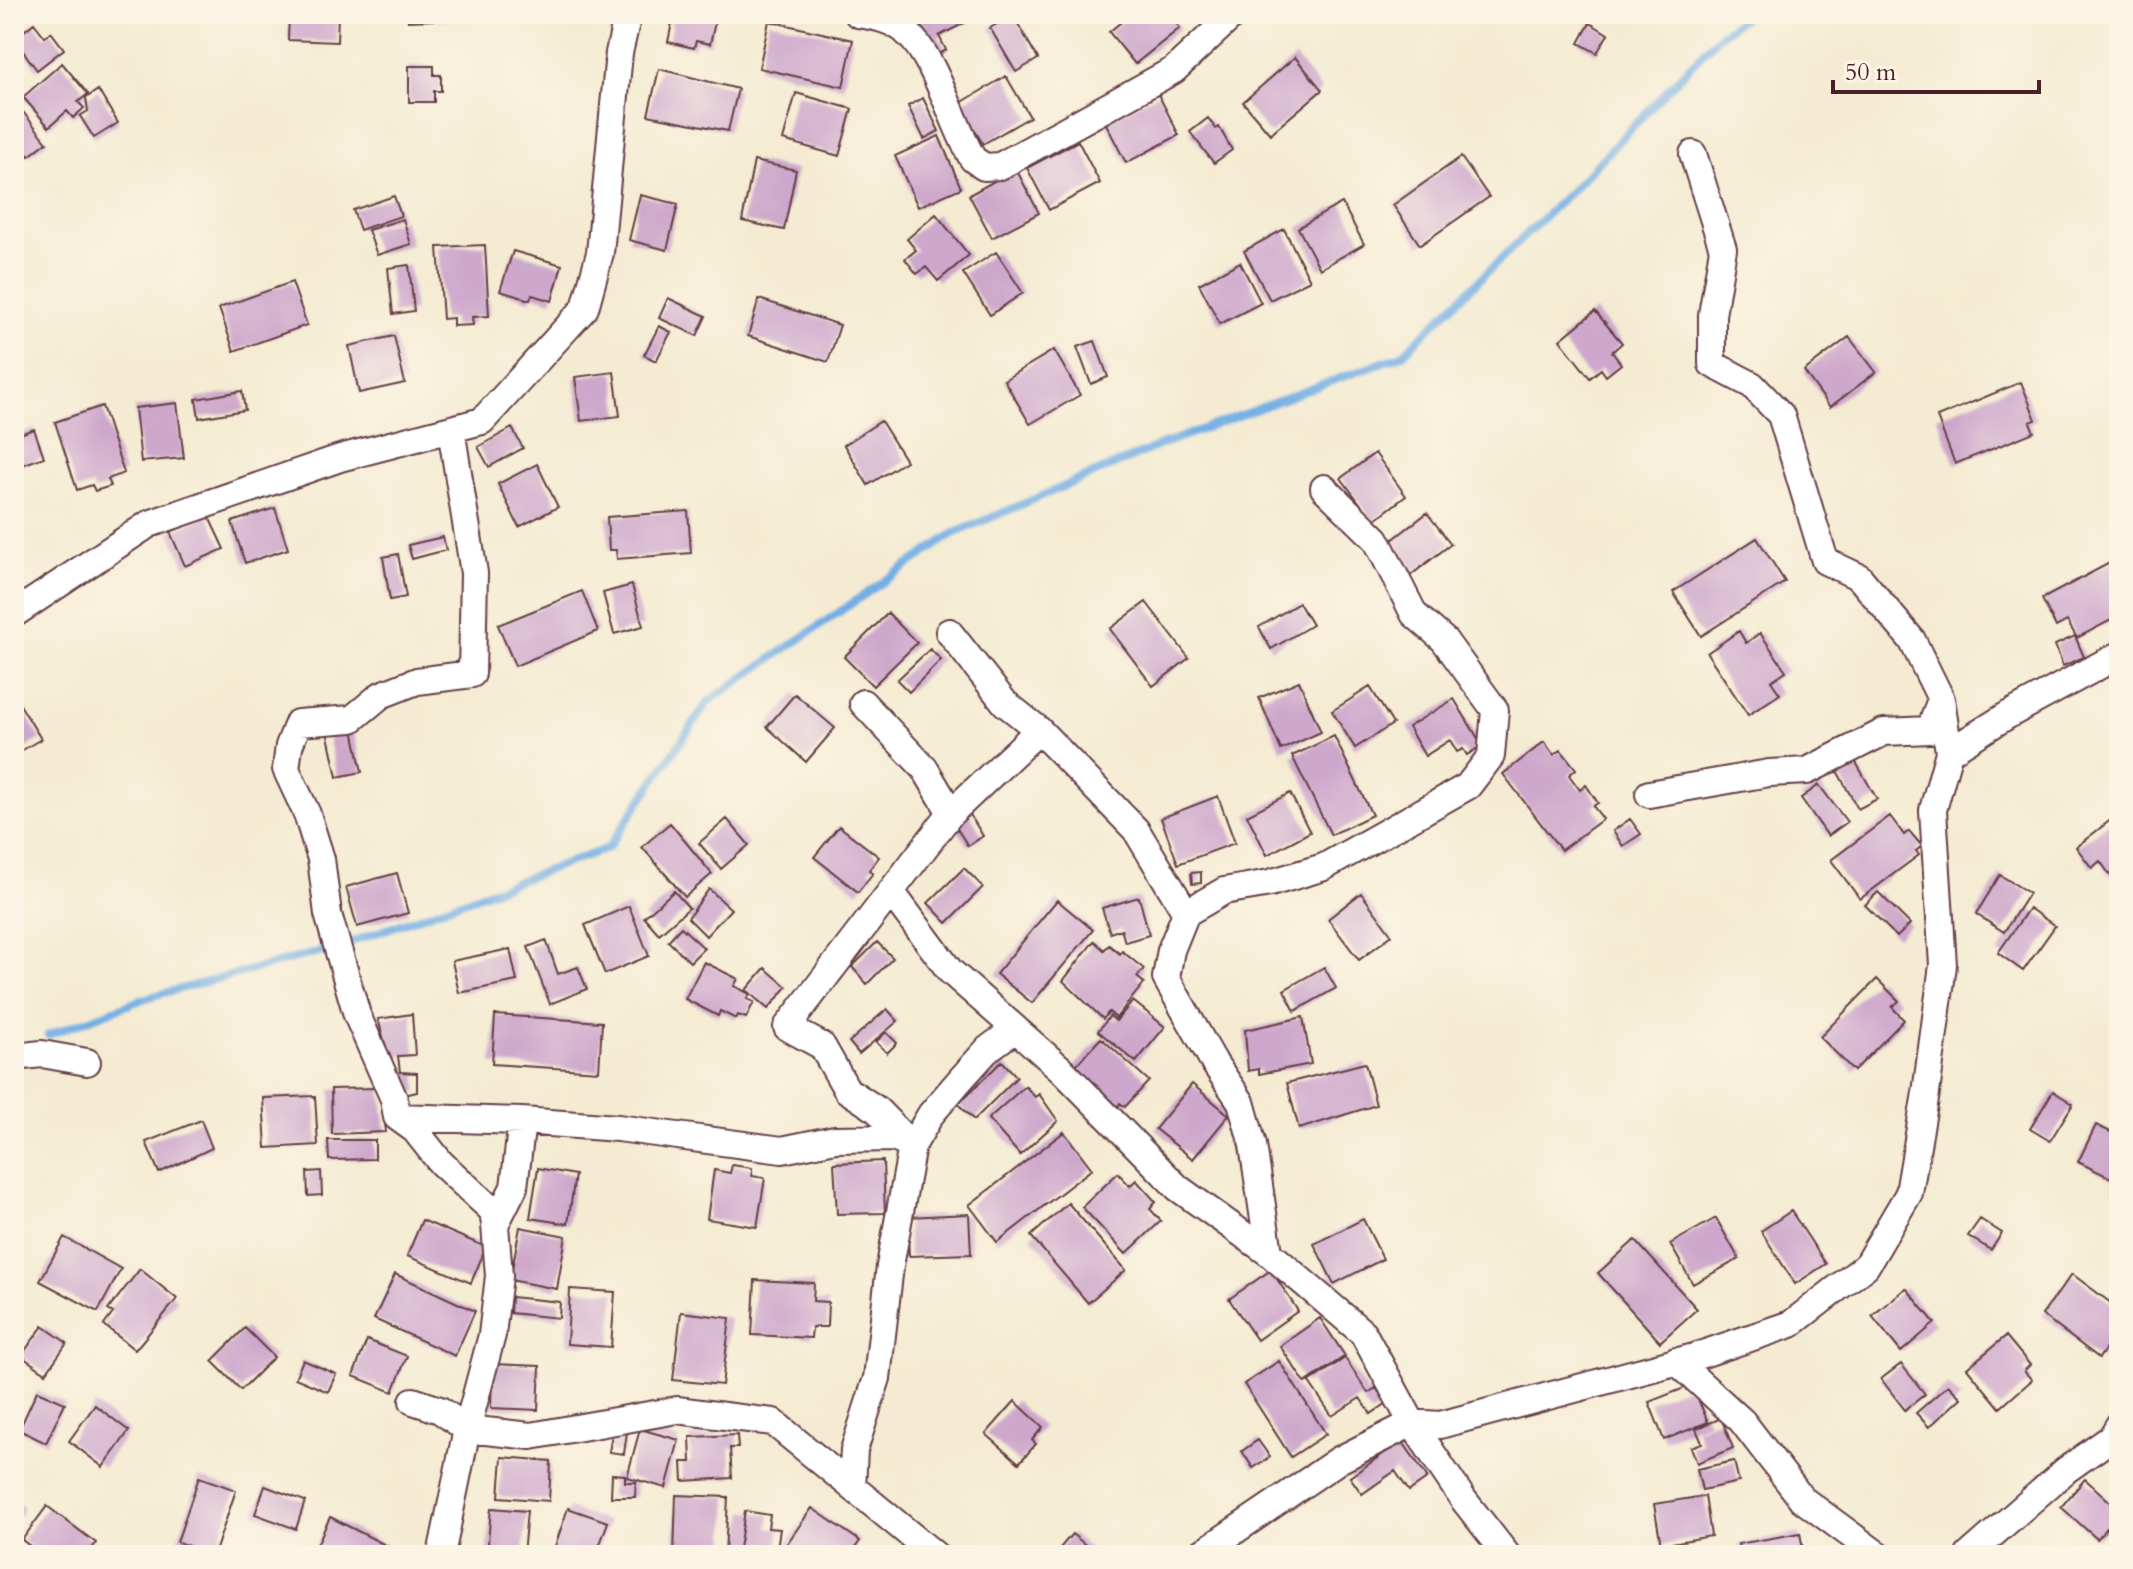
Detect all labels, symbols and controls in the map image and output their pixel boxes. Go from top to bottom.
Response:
scale bar [1833,44,2039,94]
text: 50 m [1845,56,1897,89]

